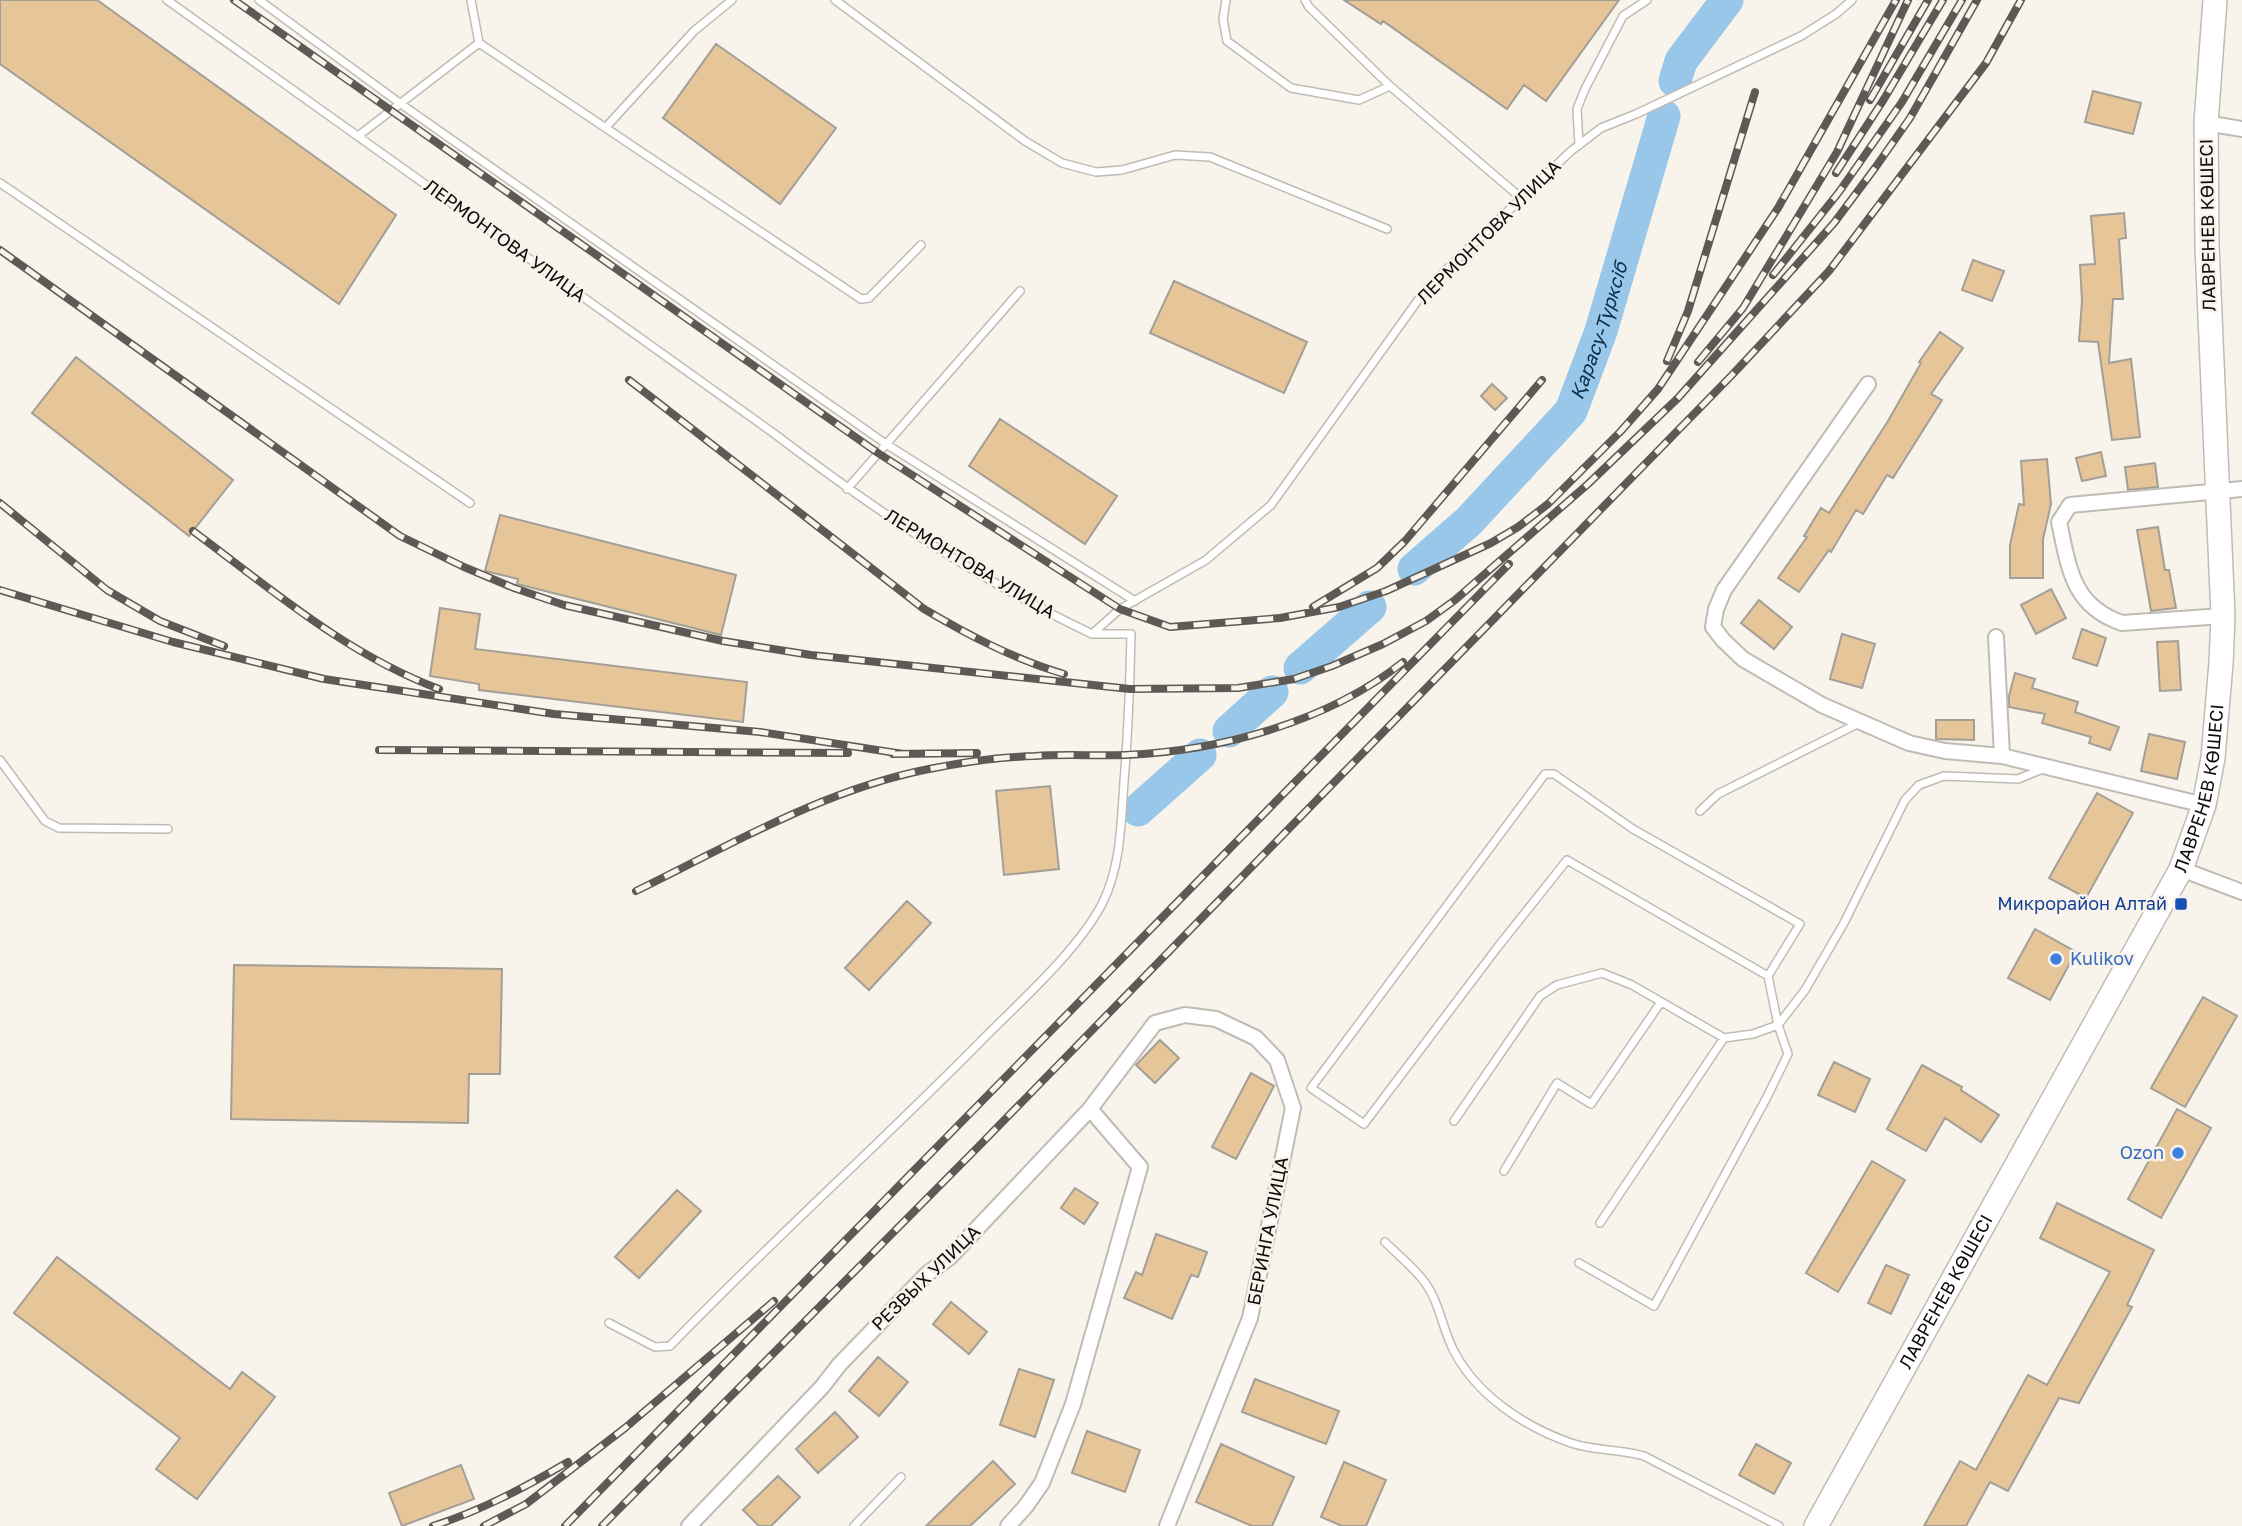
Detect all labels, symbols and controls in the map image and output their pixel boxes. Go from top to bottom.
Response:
street label: ЛАВРЕНЕВ КӨШЕСІ [2194,138,2220,312]
street label: ЛЕРМОНТОВА УЛИЦА [1412,155,1565,308]
street label: ЛЕРМОНТОВА УЛИЦА [420,174,591,306]
water label: Қарасу-Түрксіб [1564,257,1632,402]
street label: ЛЕРМОНТОВА УЛИЦА [882,504,1059,623]
street label: ЛАВРЕНЕВ КӨШЕСІ [2169,703,2227,875]
place label: Микрорайон Алтай [1997,892,2167,914]
marker: Микрорайон Алтай [2173,896,2189,912]
place label: Kulikov [2070,947,2134,969]
marker: Kulikov [2048,951,2064,967]
place label: Ozon [2120,1141,2164,1163]
marker: Ozon [2170,1145,2186,1161]
street label: БЕРИНГА УЛИЦА [1242,1155,1292,1307]
street label: ЛАВРЕНЕВ КӨШЕСІ [1894,1210,1997,1372]
street label: РЕЗВЫХ УЛИЦА [866,1220,984,1335]

